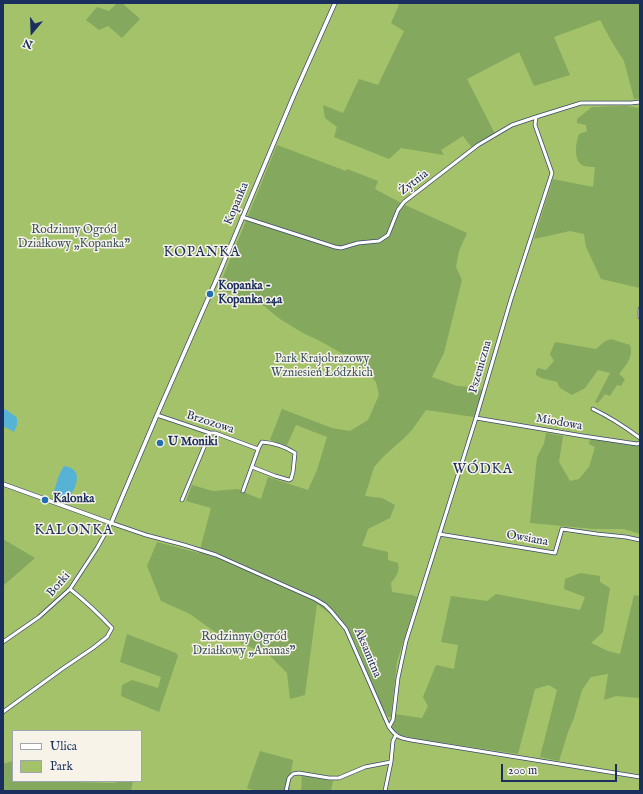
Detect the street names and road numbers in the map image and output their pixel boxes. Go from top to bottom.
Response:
street label: Żytnia [397,167,431,199]
street label: Kopanka [222,181,252,227]
street label: Pszeniczna [467,339,495,395]
street label: Brzozowa [184,409,236,437]
street label: Miodowa [535,412,583,434]
street label: Owsiana [505,528,549,550]
street label: Borki [44,570,74,600]
street label: Aksamitna [350,626,384,680]

